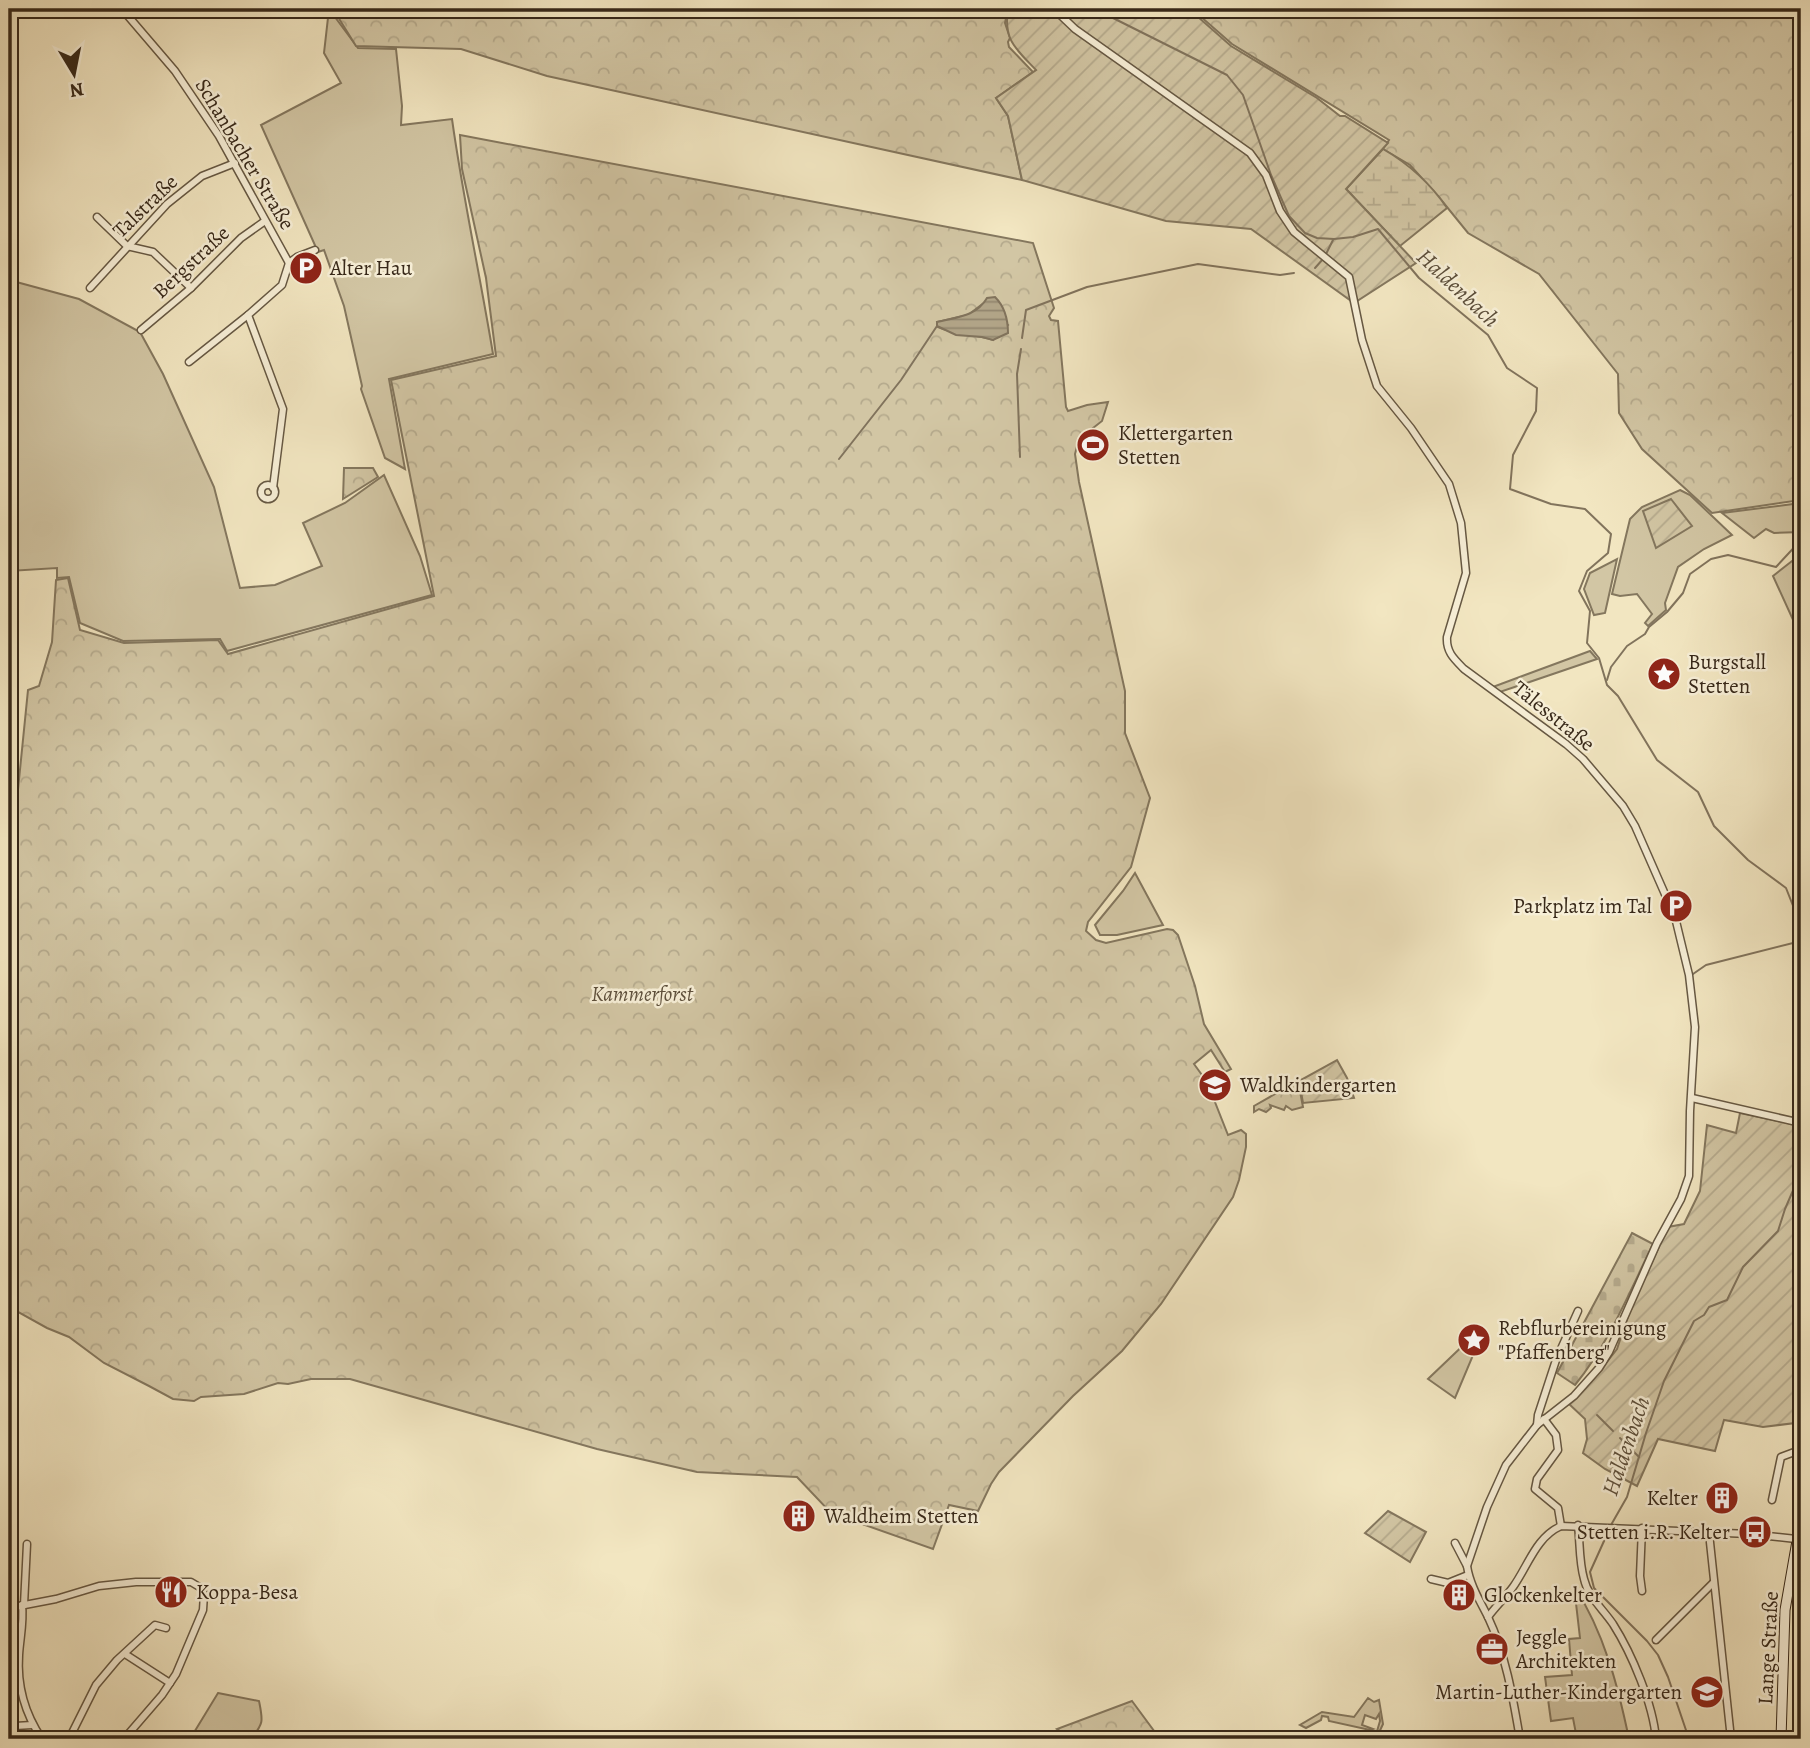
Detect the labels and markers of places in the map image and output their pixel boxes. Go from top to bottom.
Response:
parking icon: Alter Hau [287,249,325,287]
place label: Alter Hau [329,254,413,282]
place label: Klettergarten Stetten [1118,419,1233,471]
sports icon: Klettergarten Stetten [1074,426,1112,464]
place label: Burgstall Stetten [1688,648,1766,700]
place icon: Burgstall Stetten [1645,655,1683,693]
parking icon: Parkplatz im Tal [1657,887,1695,925]
place label: Parkplatz im Tal [1513,892,1652,920]
school or university icon: Waldkindergarten [1196,1066,1234,1104]
place label: Waldkindergarten [1239,1071,1397,1099]
place label: Rebflurbereinigung "Pfaffenberg" [1498,1314,1667,1366]
place icon: Rebflurbereinigung "Pfaffenberg" [1455,1321,1493,1359]
building icon: Kelter [1703,1479,1741,1517]
place label: Kelter [1647,1484,1698,1512]
building icon: Waldheim Stetten [780,1497,818,1535]
place label: Waldheim Stetten [823,1502,979,1530]
bus stop icon: Stetten i.R. Kelter [1736,1513,1774,1551]
place label: Stetten i.R. Kelter [1577,1518,1730,1546]
restaurant icon: Koppa-Besa [152,1573,190,1611]
building icon: Glockenkelter [1440,1576,1478,1614]
place label: Koppa-Besa [196,1578,299,1606]
place label: Glockenkelter [1484,1581,1602,1609]
place label: Jeggle Architekten [1515,1623,1616,1675]
office icon: Jeggle Architekten [1473,1630,1511,1668]
school or university icon: Martin-Luther-Kindergarten [1688,1673,1726,1711]
place label: Martin-Luther-Kindergarten [1435,1678,1682,1706]

